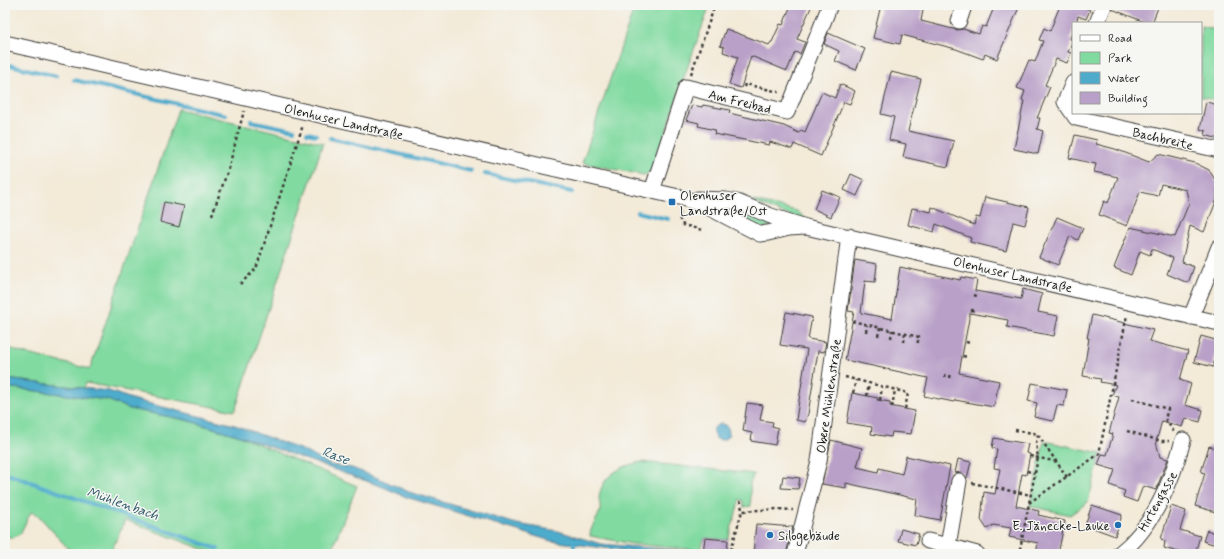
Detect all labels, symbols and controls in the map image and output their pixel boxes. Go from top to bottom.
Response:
legend [1072,22,1202,114]
text: Road [1108,31,1132,47]
text: Park [1108,51,1132,67]
text: Water [1108,71,1140,87]
street label: Am Freibad [706,86,773,118]
text: Building [1108,91,1148,108]
street label: Olenhuser Landstraße [282,100,405,144]
street label: Bachbreite [1131,124,1195,155]
place label: Olenhuser Landstraße/Ost [680,188,767,220]
marker: Olenhuser Landstraße/Ost [667,197,677,207]
street label: Olenhuser Landstraße [951,253,1074,297]
street label: Obere Mühlenstraße [813,338,846,455]
water label: Rase [319,443,353,470]
street label: Hirtengasse [1135,469,1184,536]
water label: Mühlenbach [84,483,161,525]
place label: E. Jänecke-Lauke [1012,518,1110,535]
marker: E. Jänecke-Lauke [1113,520,1123,530]
place label: Silogebäude [778,528,840,546]
marker: Silogebäude [765,530,775,540]

